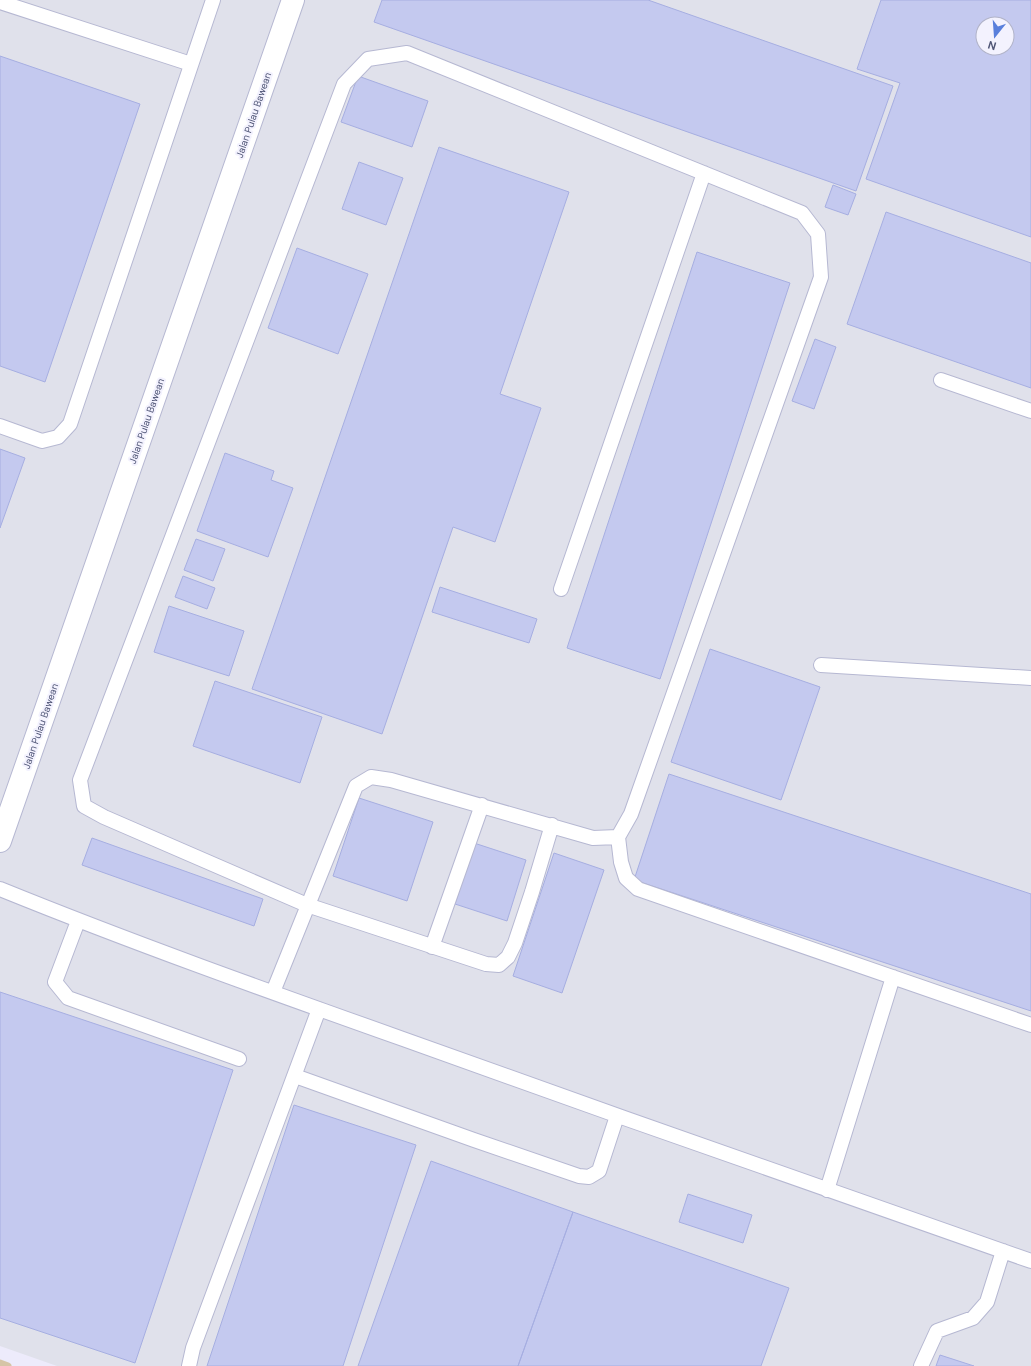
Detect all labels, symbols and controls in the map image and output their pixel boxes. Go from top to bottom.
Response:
north arrow [975,16,1015,56]
text: N [986,38,998,53]
street label: Jalan Pulau Bawean [233,70,274,160]
street label: Jalan Pulau Bawean [126,376,167,466]
street label: Jalan Pulau Bawean [20,681,61,771]

